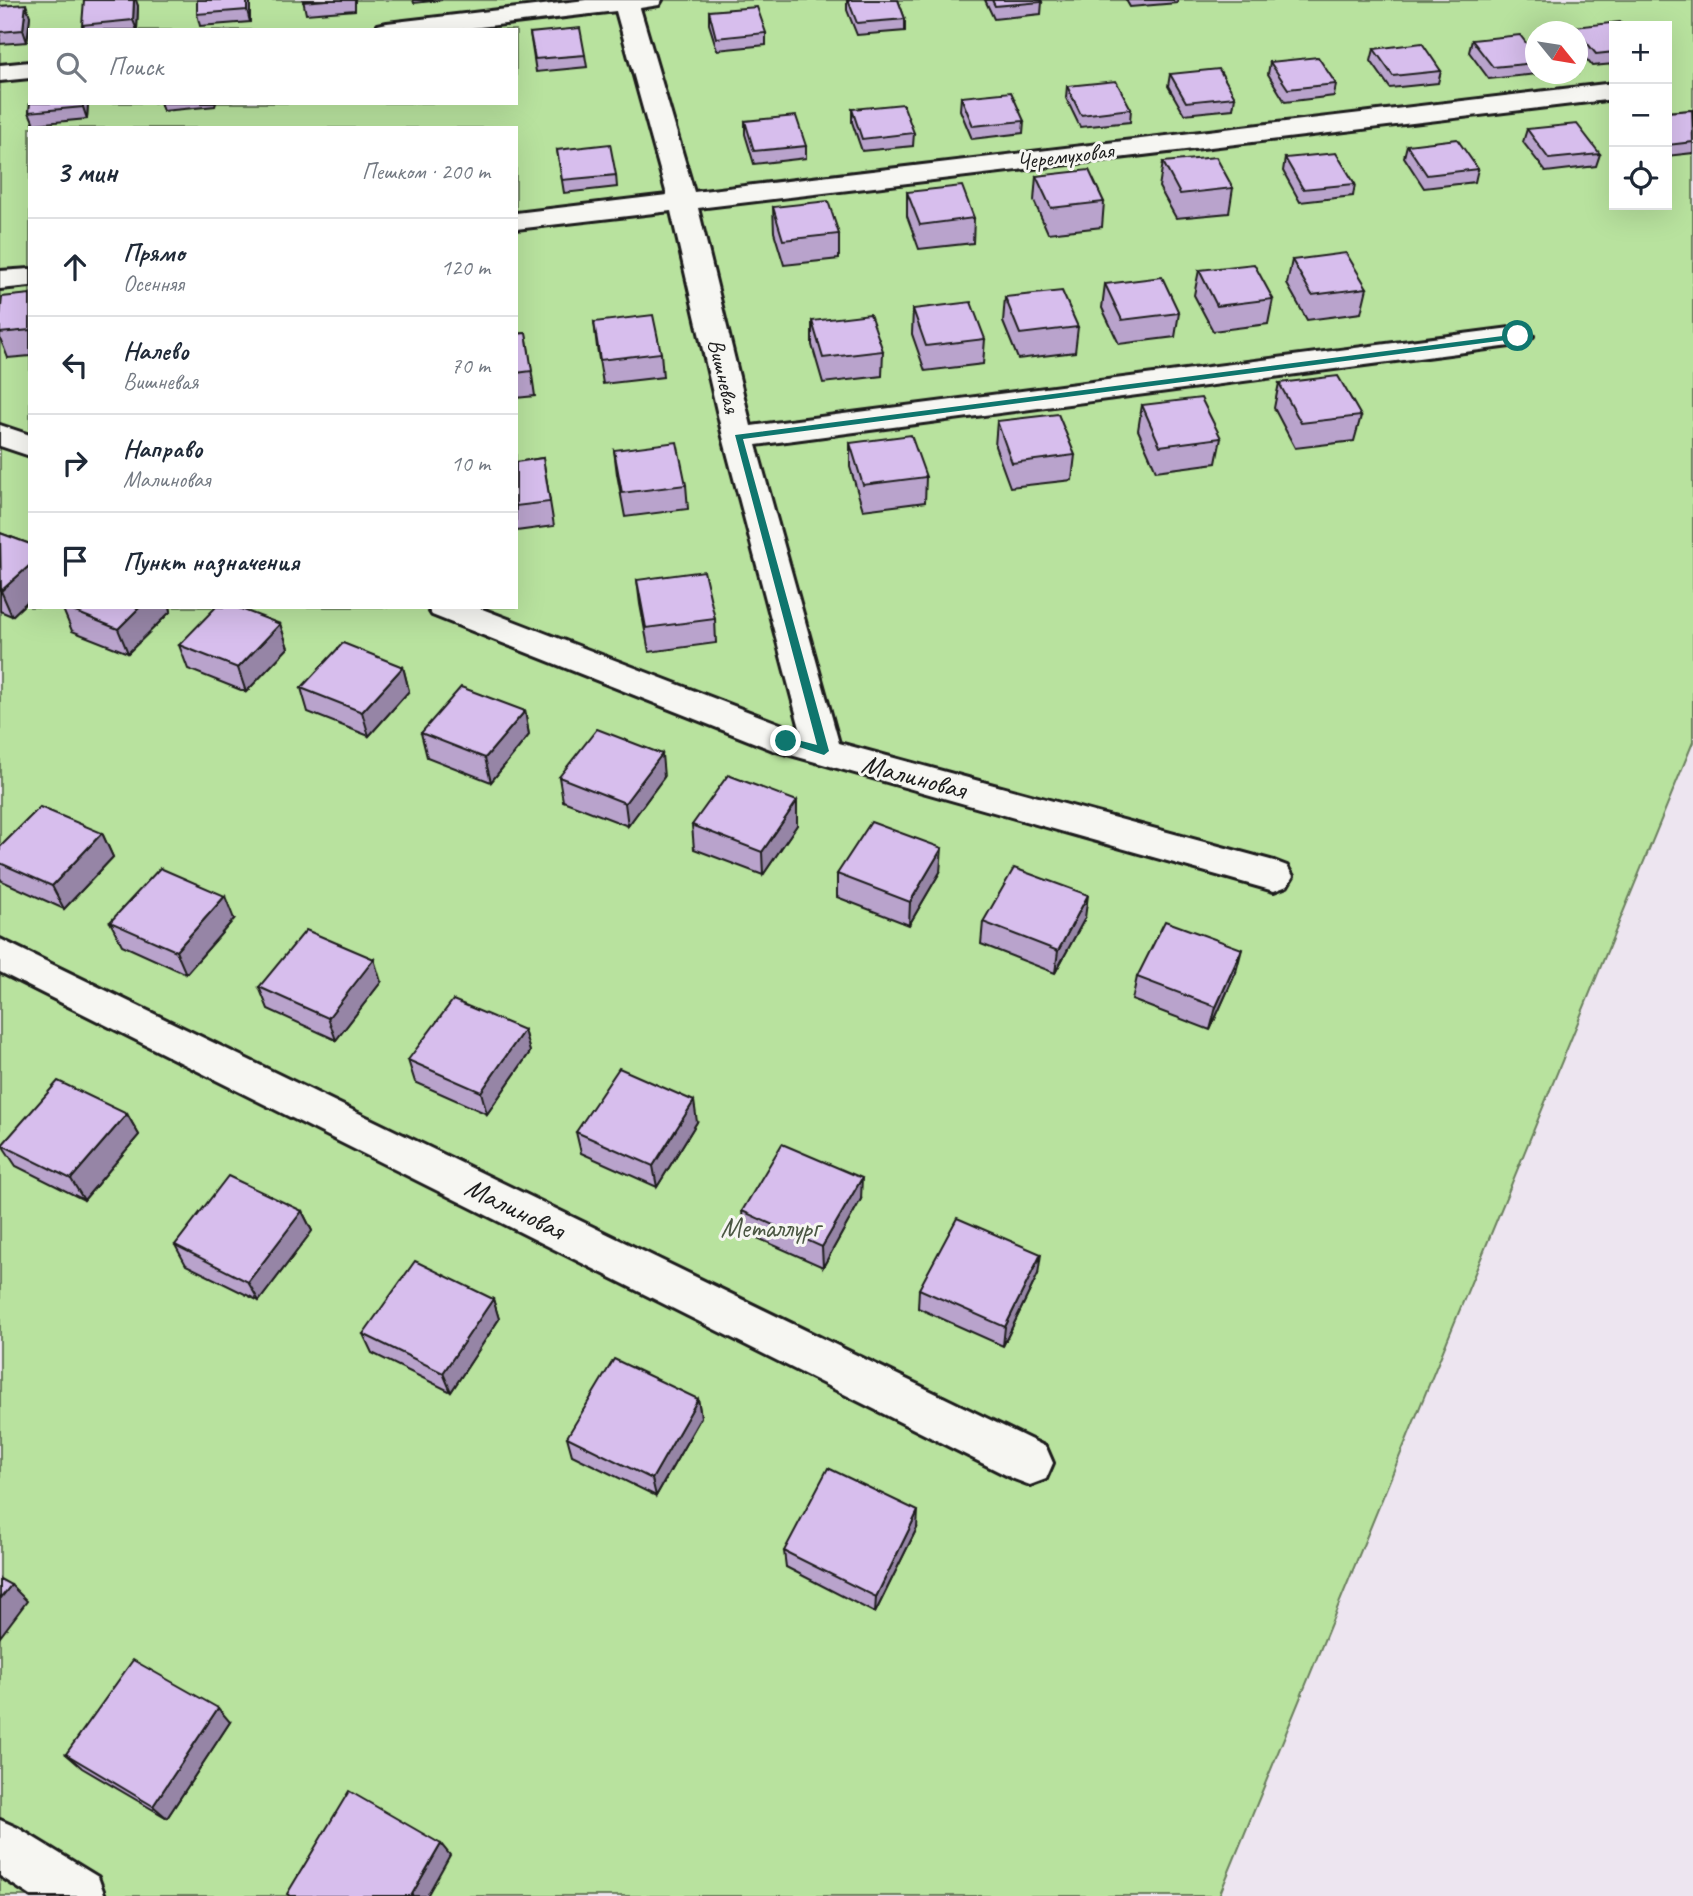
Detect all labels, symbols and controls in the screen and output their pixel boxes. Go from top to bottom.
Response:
north arrow [1525,21,1588,84]
map controls [1609,21,1672,210]
button: + [1609,21,1672,84]
search box [28,28,518,105]
icon: search [52,48,90,86]
text: Поиск [108,50,163,83]
button: − [1609,84,1672,147]
street label: Черемуховая [1015,135,1117,176]
button: locate [1609,147,1672,210]
text: 3 мин [56,153,117,191]
text: Пешком · 200 m [362,157,490,186]
text: Прямо [123,236,185,269]
icon: ahead [56,248,94,286]
text: 120 m [441,253,490,282]
text: Осенняя [123,269,184,298]
route start [1502,320,1533,351]
text: Налево [123,334,189,367]
street label: Вишневая [701,336,747,418]
icon: left [56,346,94,384]
text: 70 m [451,351,490,380]
text: Вишневая [123,367,198,396]
text: Направо [123,432,202,465]
icon: right [56,444,94,482]
text: 10 m [451,449,490,478]
text: Малиновая [123,465,210,494]
icon: arrive [56,542,94,580]
text: Пункт назначения [123,545,299,578]
route end [770,725,801,756]
street label: Малиновая [858,745,972,807]
street label: Малиновая [460,1169,572,1248]
park label: Металлург [720,1210,824,1245]

